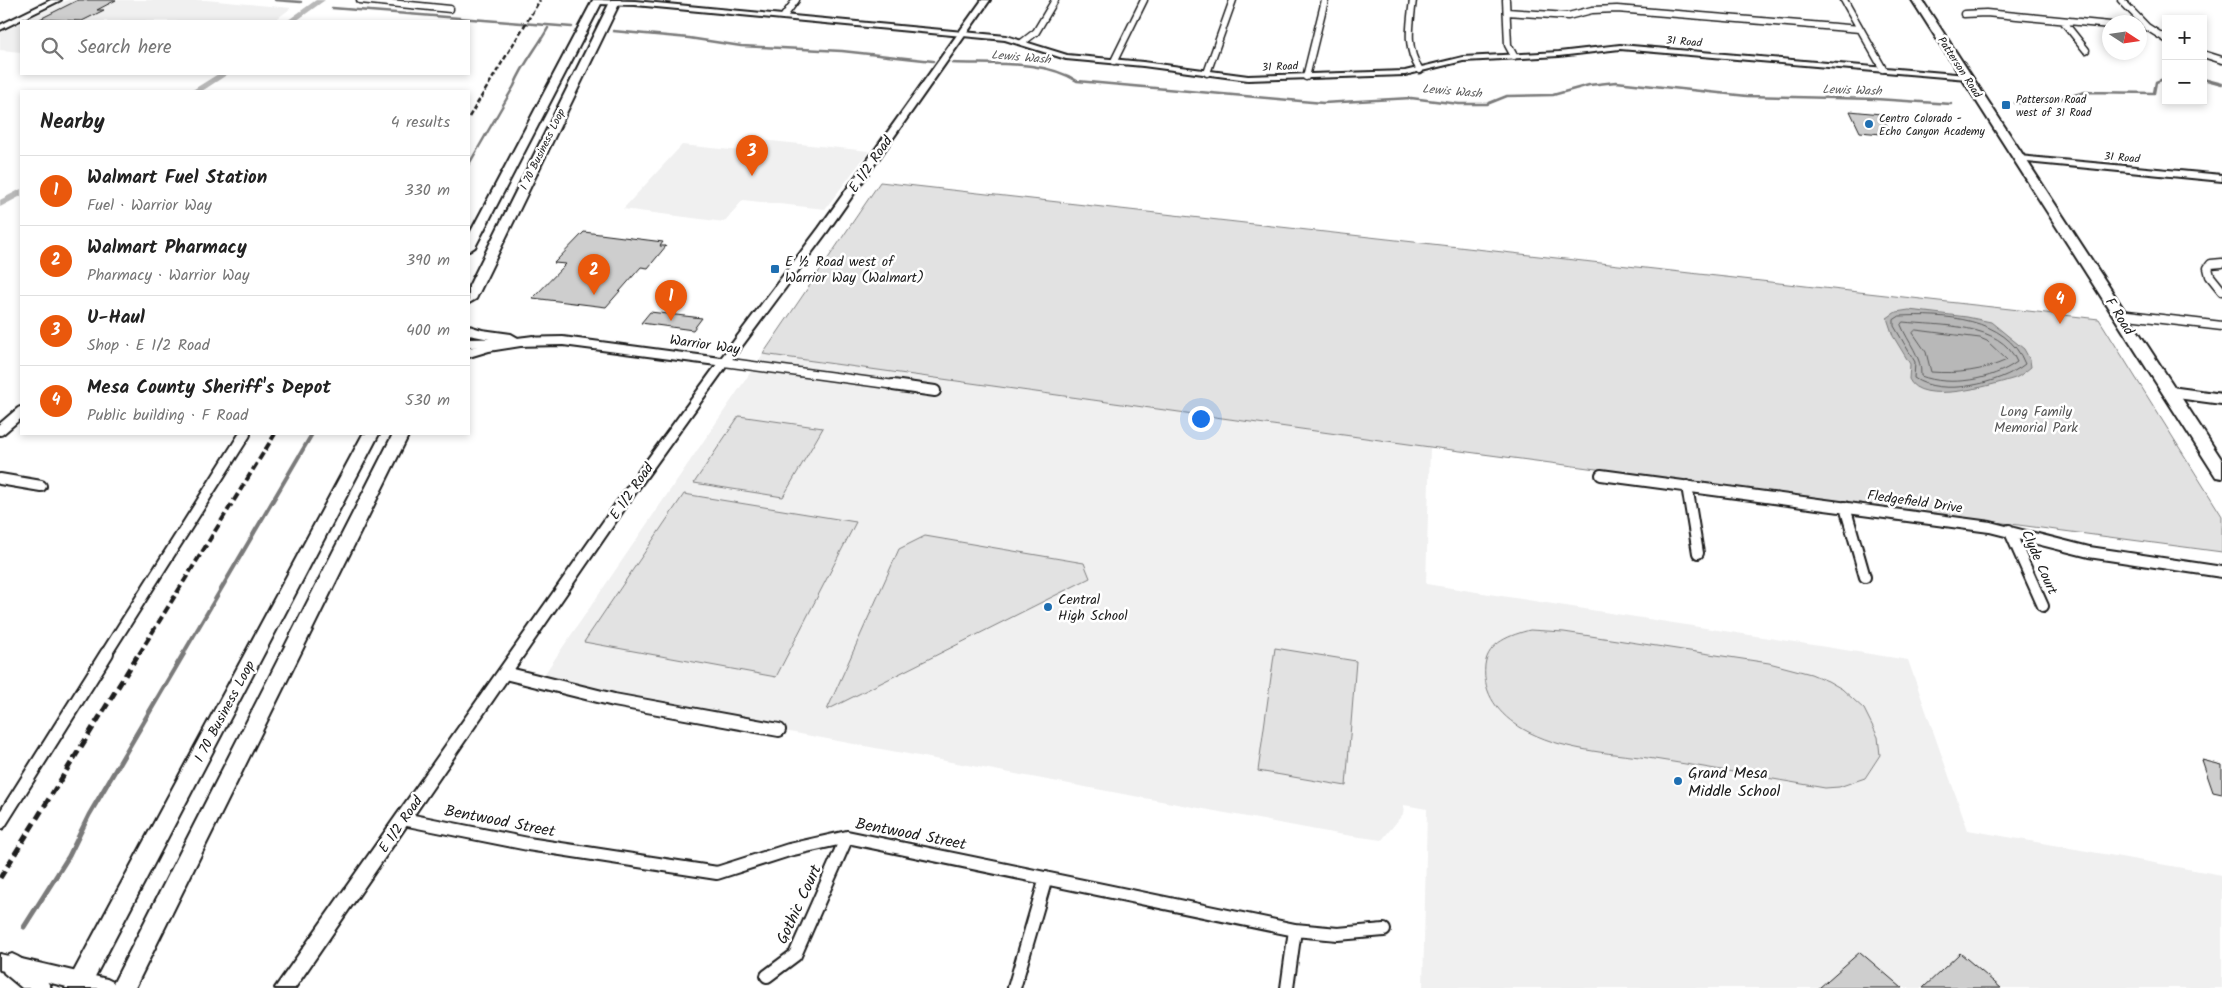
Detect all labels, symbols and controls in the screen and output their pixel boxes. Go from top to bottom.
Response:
north arrow [2102,15,2147,60]
map controls [2162,15,2207,105]
button: + [2162,15,2207,60]
search box [20,20,470,75]
street label: 31 Road [1665,31,1703,53]
text: Search here [78,33,172,63]
street label: Patterson Road [1932,33,1986,102]
icon: search [38,34,66,62]
water label: Lewis Wash [991,45,1053,70]
street label: 31 Road [1262,57,1299,77]
button: − [2162,60,2207,105]
water label: Lewis Wash [1422,79,1484,104]
water label: Lewis Wash [1822,80,1884,101]
place label: Patterson Road west of 31 Road [2016,91,2092,122]
marker: Patterson Road west of 31 Road [2000,99,2012,111]
street label: I 70 Business Loop [515,105,571,193]
text: Nearby [40,106,105,139]
text: 4 results [391,110,450,135]
place label: Centro Colorado - Echo Canyon Academy [1879,110,1986,141]
marker: Centro Colorado - Echo Canyon Academy [1863,118,1875,130]
street label: E 1/2 Road [843,131,899,197]
pin: 3 [736,135,768,176]
street label: 31 Road [2103,147,2141,169]
text: Walmart Fuel Station [87,163,267,193]
text: 1 [54,178,58,203]
text: 330 m [405,178,450,203]
text: Fuel · Warrior Way [87,193,212,218]
text: Walmart Pharmacy [87,233,247,263]
text: 2 [51,248,61,273]
text: 390 m [406,248,450,273]
place label: E ½ Road west of Warrior Way (Walmart) [785,251,924,289]
pin: 2 [578,254,610,295]
text: Pharmacy · Warrior Way [87,263,249,288]
marker: E ½ Road west of Warrior Way (Walmart) [769,263,781,275]
pin: 1 [655,280,687,321]
pin: 4 [2044,283,2076,324]
street label: F Road [2099,293,2140,341]
text: U-Haul [87,303,145,333]
text: 3 [52,318,60,343]
text: 400 m [406,318,450,343]
street label: Warrior Way [668,329,742,361]
text: Shop · E 1/2 Road [87,333,210,358]
text: Mesa County Sheriff's Depot [87,373,331,403]
text: 4 [52,388,60,413]
text: 530 m [405,388,450,413]
park label: Long Family Memorial Park [1994,401,2078,439]
text: Public building · F Road [87,403,248,428]
your location [1188,406,1214,432]
street label: E 1/2 Road [604,458,660,524]
street label: Fledgefield Drive [1866,484,1965,520]
street label: Clyde Court [2015,527,2063,599]
place label: Central High School [1058,589,1128,627]
marker: Central High School [1042,601,1054,613]
street label: I 70 Business Loop [189,656,261,766]
place label: Grand Mesa Middle School [1688,761,1781,804]
marker: Grand Mesa Middle School [1672,775,1684,787]
street label: E 1/2 Road [373,791,429,857]
street label: Bentwood Street [442,798,558,845]
street label: Bentwood Street [853,811,969,858]
street label: Gothic Court [770,860,829,949]

